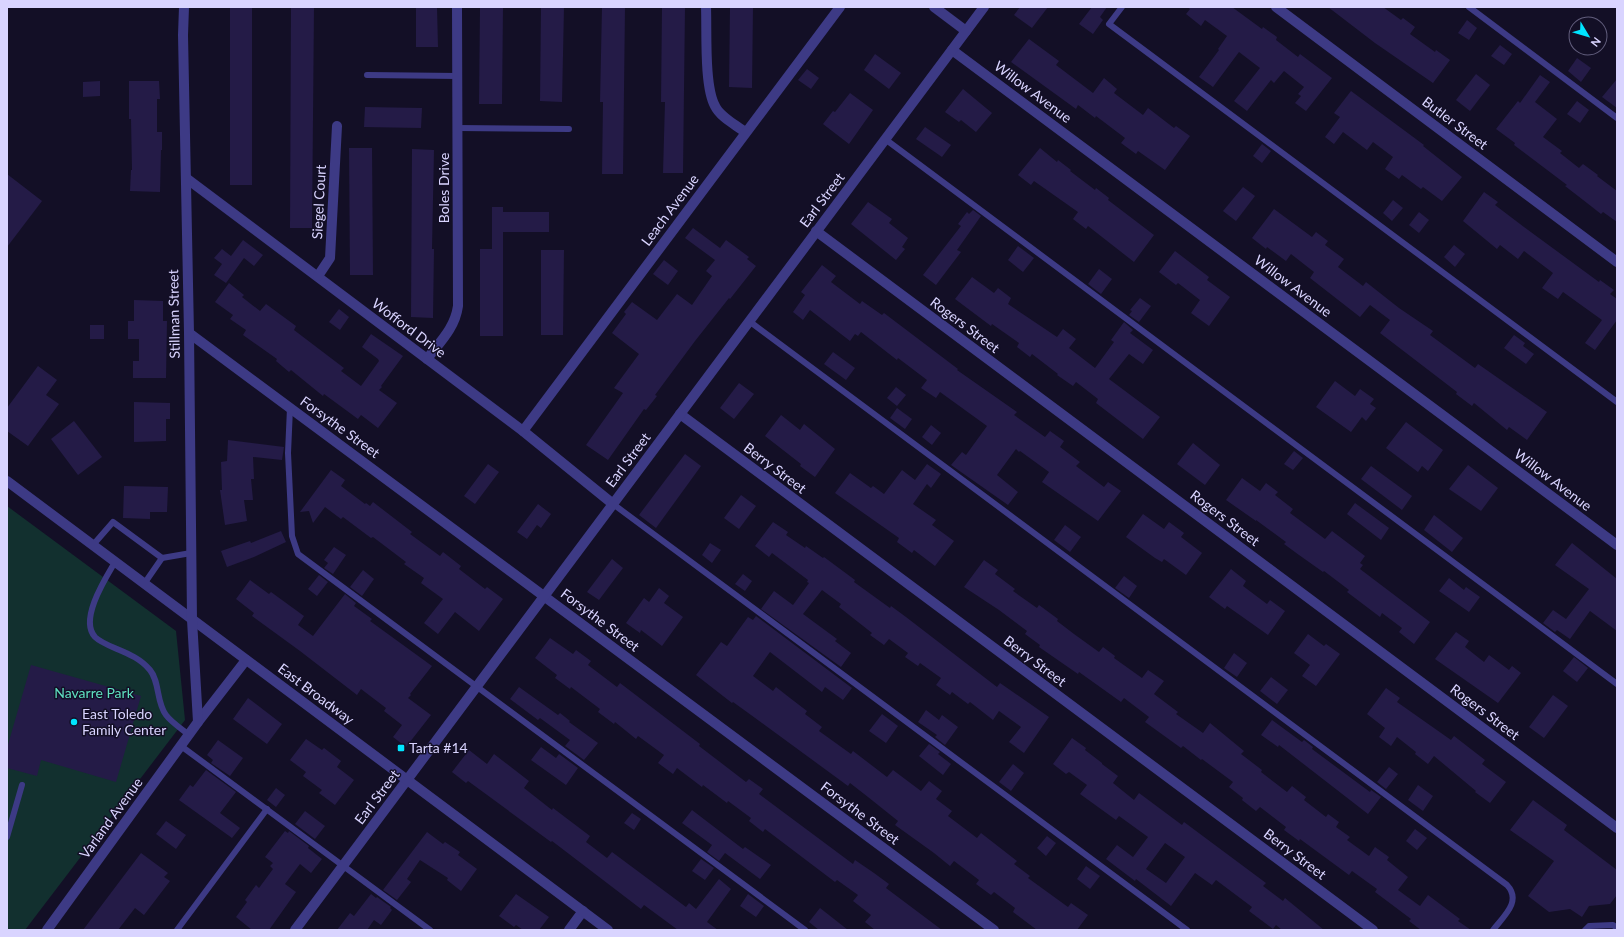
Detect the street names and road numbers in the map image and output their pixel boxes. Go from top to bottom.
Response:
street label: Willow Avenue [991,57,1075,126]
street label: Butler Street [1419,92,1491,153]
street label: Boles Drive [435,153,452,223]
street label: Siegel Court [308,164,329,240]
street label: Earl Street [796,169,848,230]
street label: Leach Avenue [637,171,702,249]
street label: Willow Avenue [1251,251,1335,320]
street label: Stillman Street [164,269,183,359]
street label: Rogers Street [927,293,1003,356]
street label: Wofford Drive [369,294,450,361]
street label: Forsythe Street [297,392,383,461]
street label: Earl Street [602,429,654,490]
street label: Berry Street [741,439,810,497]
street label: Willow Avenue [1511,445,1595,514]
street label: Rogers Street [1187,486,1263,549]
street label: Forsythe Street [558,584,643,655]
street label: Berry Street [1001,632,1070,690]
street label: East Broadway [275,659,358,728]
street label: Rogers Street [1447,680,1523,743]
street label: Earl Street [351,766,403,827]
street label: Varland Avenue [76,774,146,861]
street label: Forsythe Street [818,777,903,848]
street label: Berry Street [1261,825,1330,883]

